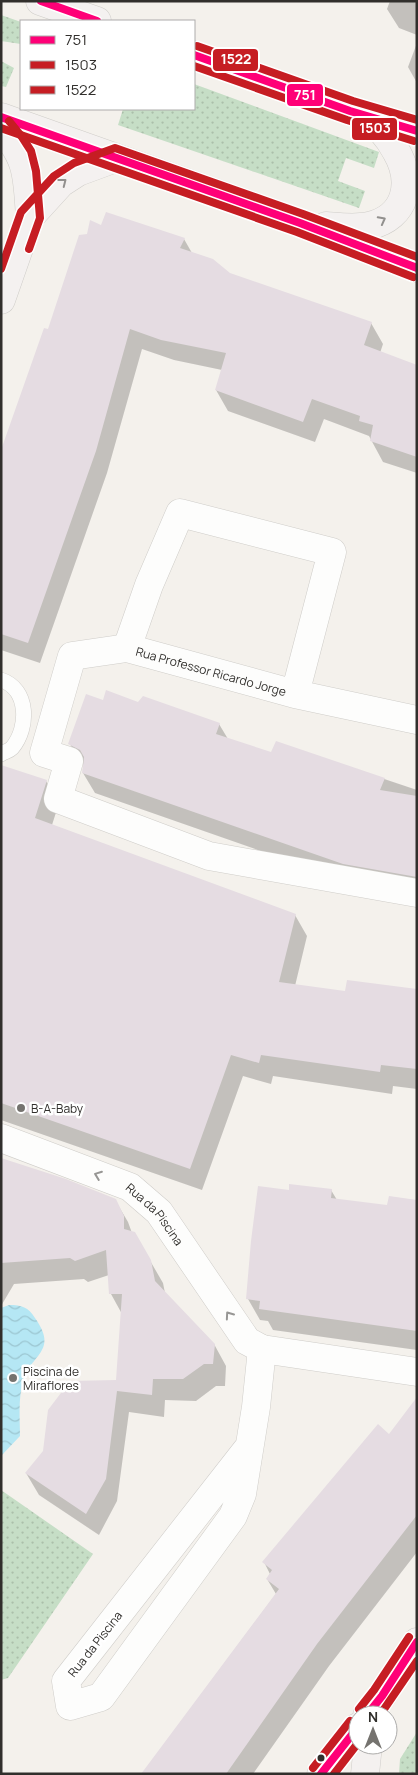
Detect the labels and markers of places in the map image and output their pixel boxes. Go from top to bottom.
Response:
place label: B-A-Baby [31,1100,84,1117]
marker: B-A-Baby [15,1102,27,1114]
place label: Piscina de Miraflores [23,1363,79,1394]
marker: Piscina de Miraflores [7,1372,19,1384]
unlabelled marker [316,1753,326,1763]

